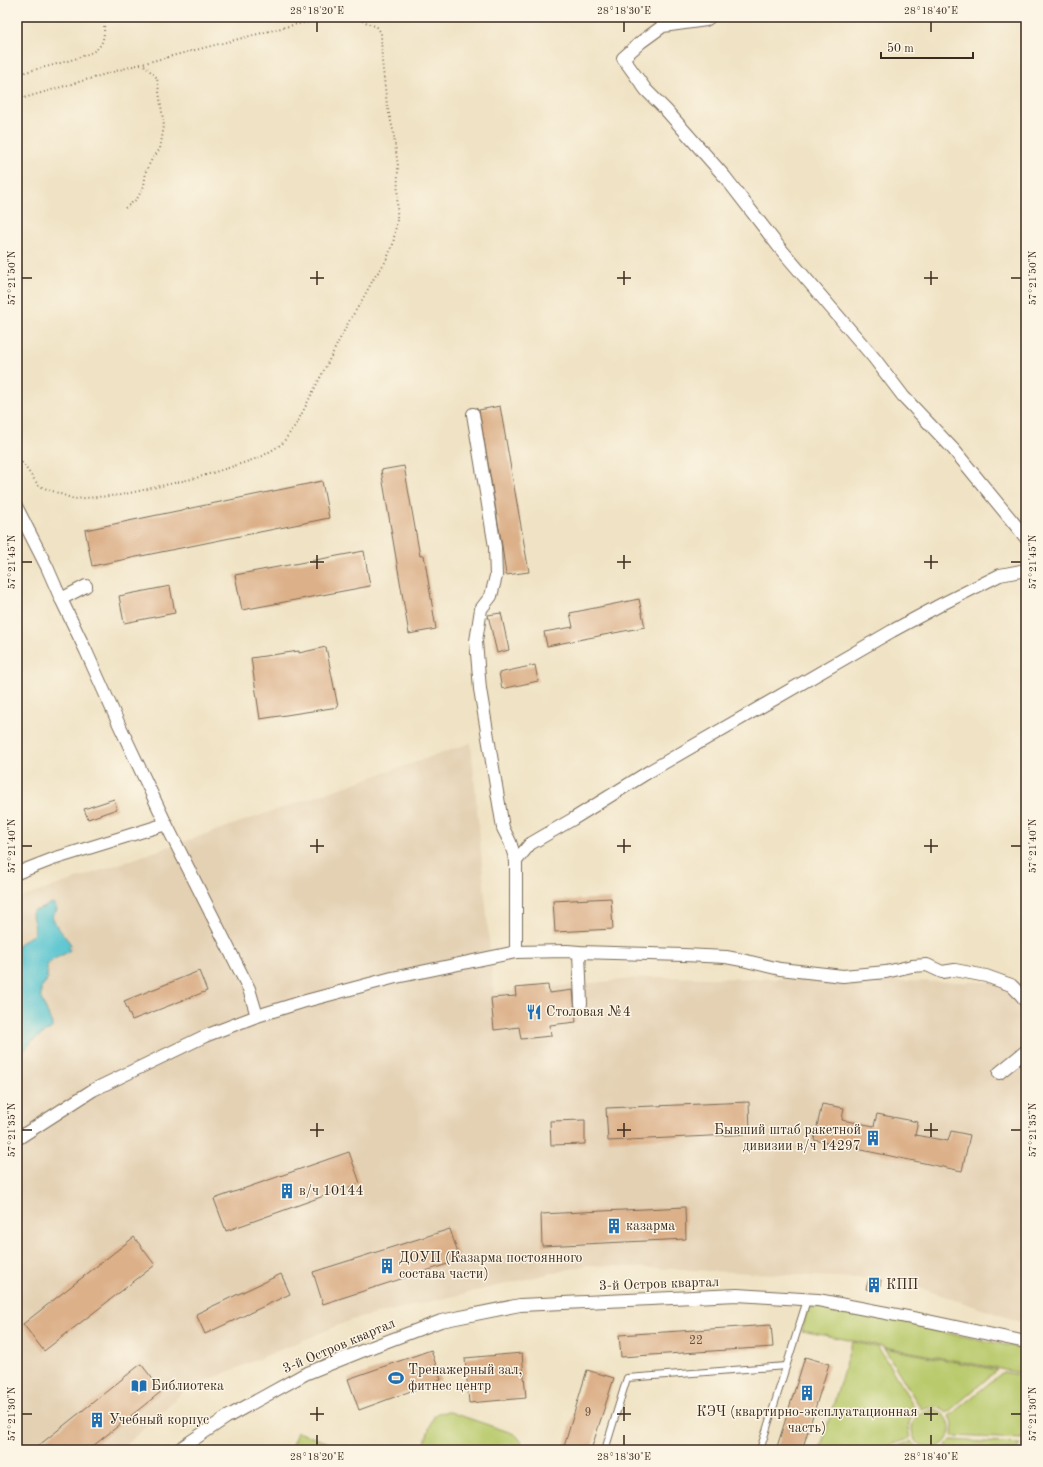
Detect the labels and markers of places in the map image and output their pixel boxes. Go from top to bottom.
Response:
restaurant icon: Столовая №4 [525,1003,543,1021]
place label: Столовая №4 [546,1005,631,1019]
place label: Бывший штаб ракетной дивизии в/ч 14297 [714,1123,861,1153]
building icon: Бывший штаб ракетной дивизии в/ч 14297 [864,1129,882,1147]
building icon: в/ч 10144 [278,1182,296,1200]
place label: в/ч 10144 [299,1184,364,1198]
building icon: казарма [605,1217,623,1235]
place label: казарма [626,1219,675,1233]
place label: ДОУП (Казарма постоянного состава части) [399,1251,583,1281]
building icon: ДОУП (Казарма постоянного состава части) [378,1257,396,1275]
building icon: КПП [865,1276,883,1294]
place label: КПП [886,1278,918,1292]
place label: Тренажерный зал, фитнес центр [408,1363,522,1394]
sports icon: Тренажерный зал, фитнес центр [387,1369,405,1387]
library icon: Библиотека [130,1377,148,1395]
place label: Библиотека [151,1379,224,1393]
building icon: КЭЧ (квартирно-эксплуатационная часть) [798,1384,816,1402]
place label: КЭЧ (квартирно-эксплуатационная часть) [697,1405,917,1435]
building icon: Учебный корпус [88,1411,106,1429]
place label: Учебный корпус [109,1413,209,1427]

